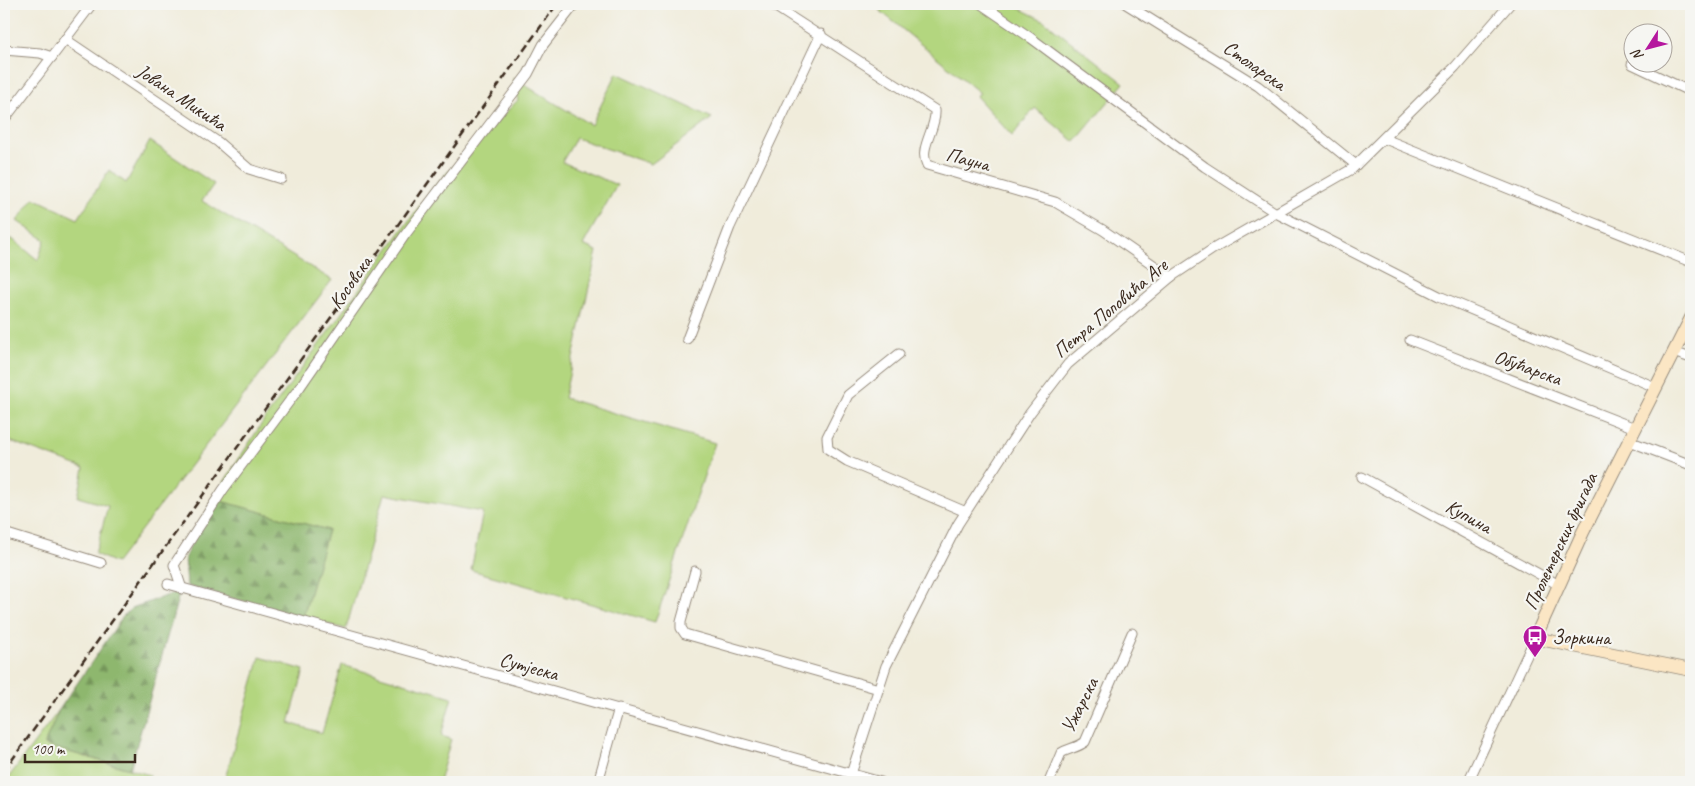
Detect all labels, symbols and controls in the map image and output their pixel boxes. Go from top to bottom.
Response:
north arrow [1622,22,1672,72]
street label: Столарска [1218,35,1292,97]
text: N [1627,45,1647,64]
street label: Јована Микића [131,58,233,137]
street label: Пауна [943,142,994,178]
street label: Косовска [323,249,379,314]
street label: Петра Поповића Аге [1048,252,1174,363]
street label: Обућарска [1491,344,1567,392]
street label: Пролетерских бригада [1518,468,1604,614]
street label: Купина [1441,494,1498,540]
bus stop icon: Зоркина [1522,624,1548,658]
place label: Зоркина [1552,625,1612,650]
street label: Сутјеска [497,647,563,687]
street label: Ужарска [1055,672,1105,737]
scale bar [25,731,135,763]
text: 100 m [32,740,66,759]

